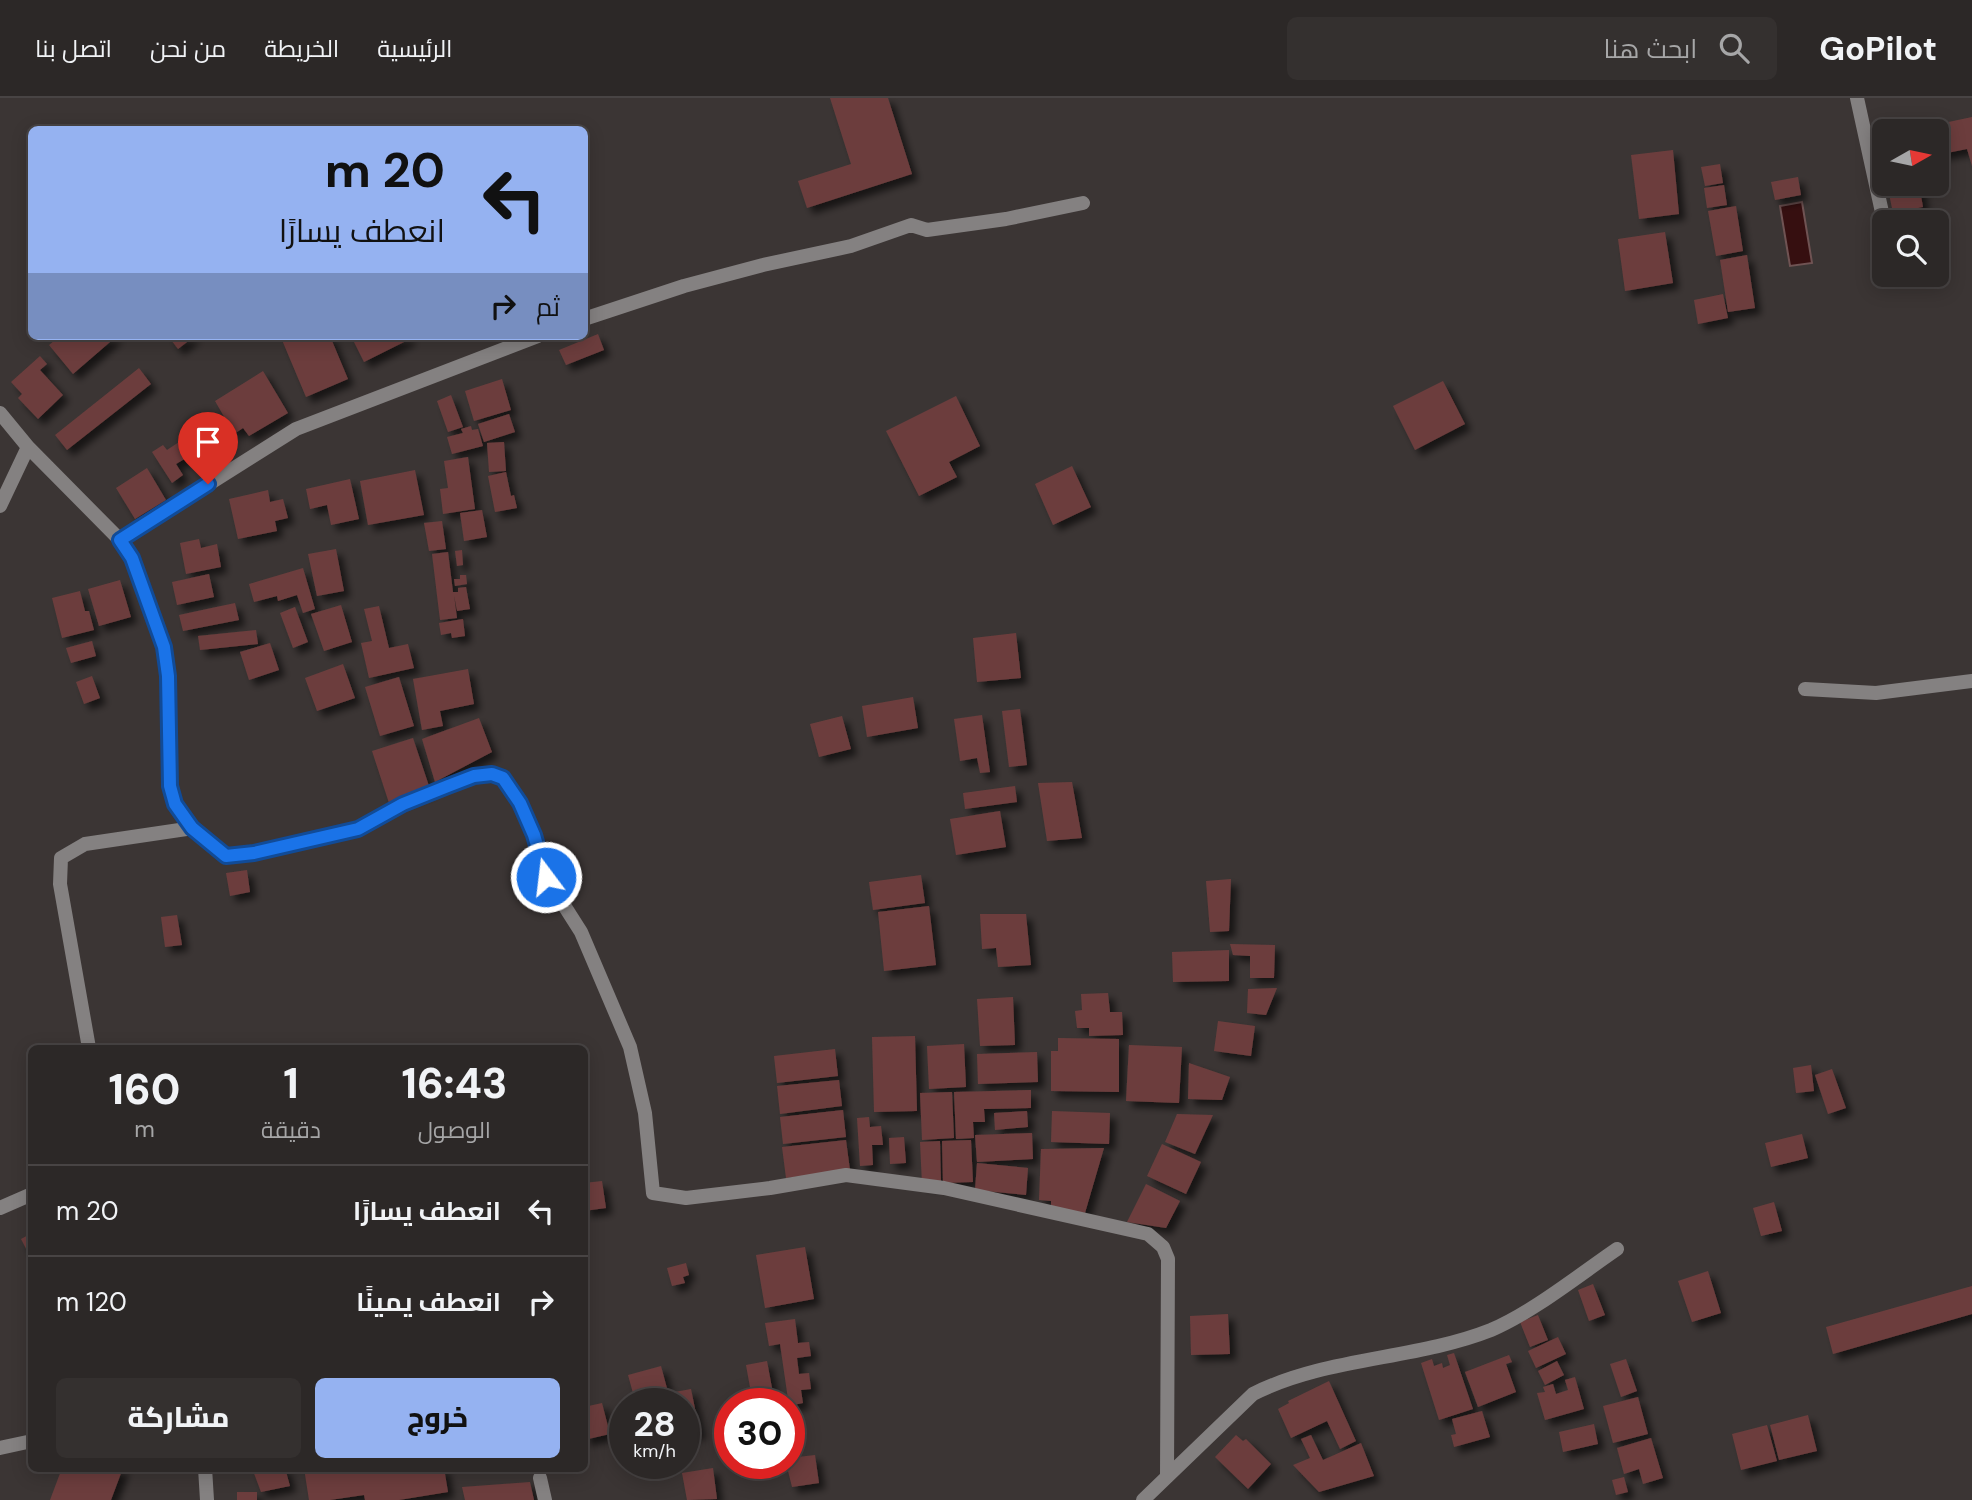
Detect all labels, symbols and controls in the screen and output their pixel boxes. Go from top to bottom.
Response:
search box [1287,17,1777,80]
text: GoPilot [1819,27,1937,70]
icon: search [1715,29,1753,67]
text: ابحث هنا [1604,32,1697,66]
text: اتصل بنا [35,33,112,64]
text: من نحن [150,33,226,64]
text: الخريطة [264,33,339,64]
text: الرئيسية [377,33,452,64]
north arrow [1872,119,1950,196]
map controls [1872,119,1949,287]
text: 20 m [325,138,445,202]
icon: left [469,154,560,245]
text: انعطف يسارًا [279,210,445,252]
button: search [1872,210,1949,287]
icon: right [484,287,522,325]
text: ثم [536,290,560,324]
pin [178,412,238,484]
icon: arrive [189,423,227,461]
position arrow [509,840,583,914]
text: 1 [283,1056,299,1111]
text: 16:43 [401,1056,507,1111]
text: 160 [109,1062,180,1117]
text: m [134,1114,155,1144]
text: دقيقة [261,1115,321,1145]
text: الوصول [418,1115,491,1145]
icon: left [522,1192,560,1230]
text: 20 m [56,1194,119,1228]
text: انعطف يسارًا [353,1194,501,1228]
icon: right [522,1283,560,1321]
text: 120 m [56,1285,127,1319]
text: انعطف يمينًا [356,1285,501,1319]
button: مشاركة [56,1378,301,1458]
button: خروج [315,1378,560,1458]
speed limit sign: 30 [714,1388,805,1479]
text: 28 [633,1401,676,1447]
text: km/h [633,1439,676,1463]

